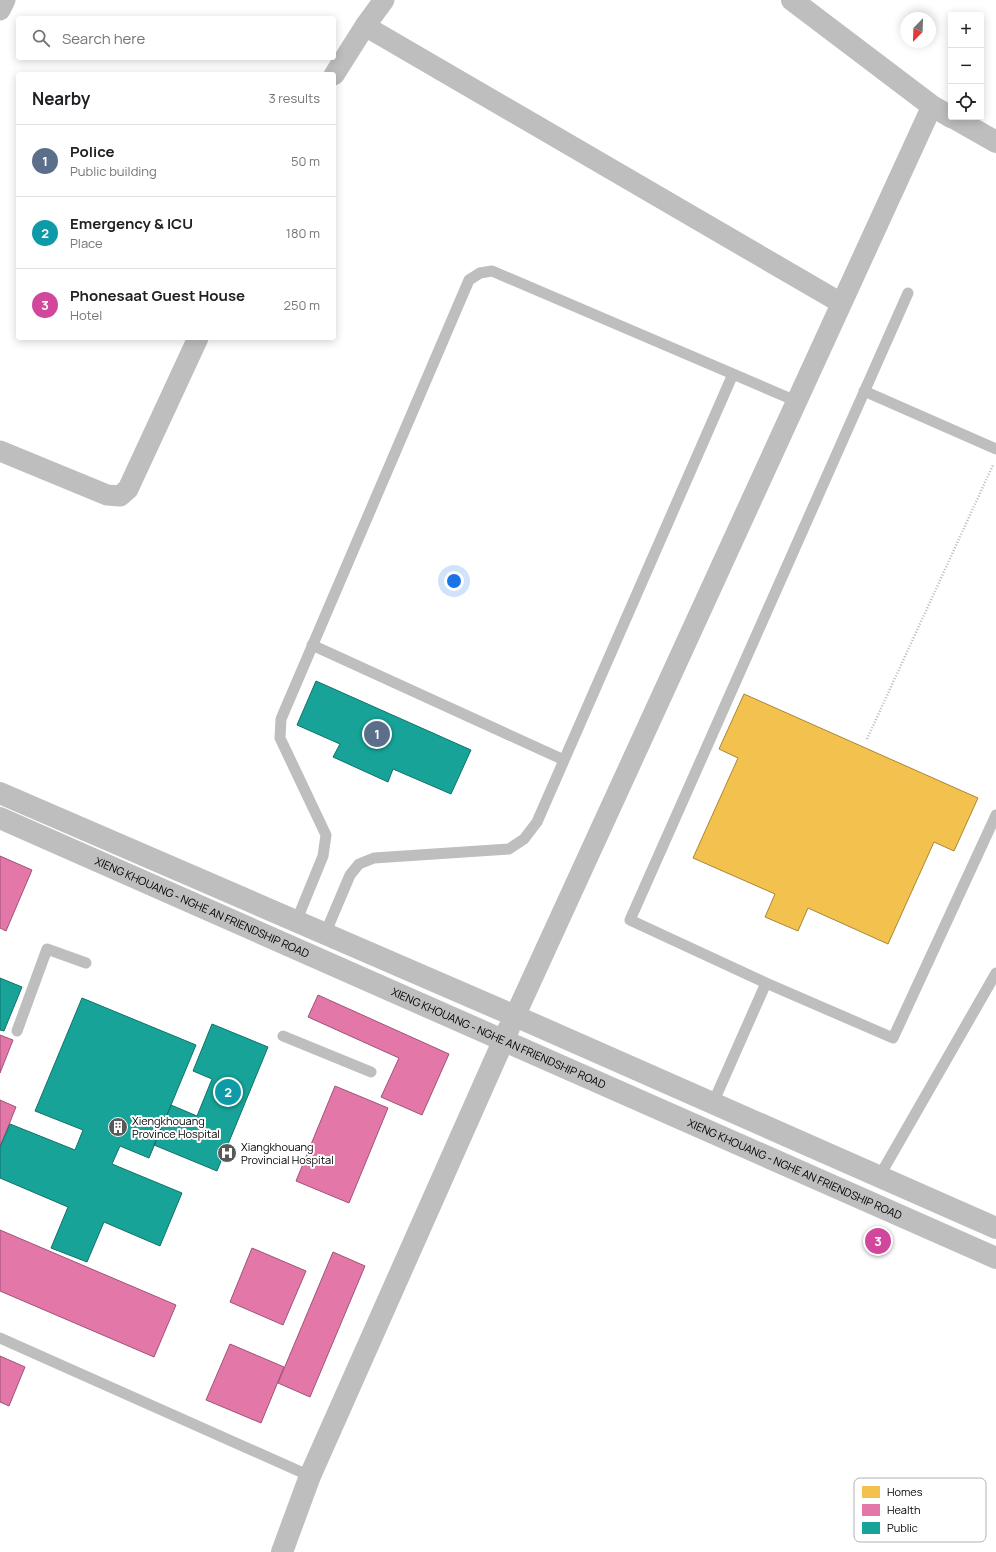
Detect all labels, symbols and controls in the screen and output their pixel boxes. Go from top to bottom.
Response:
north arrow [900,12,936,48]
map controls [948,12,984,120]
button: + [948,12,984,48]
search box [16,16,336,60]
icon: search [30,27,52,49]
text: Search here [62,28,145,49]
button: − [948,48,984,84]
button: locate [948,84,984,120]
text: Nearby [32,87,90,110]
text: 3 results [268,89,320,107]
text: Police [70,141,115,162]
text: 1 [42,152,48,170]
text: 50 m [291,152,320,170]
text: Public building [70,162,157,180]
text: Emergency & ICU [70,213,193,234]
text: 2 [41,224,49,242]
text: 180 m [286,224,320,242]
text: Place [70,234,103,252]
text: Phonesaat Guest House [70,285,245,306]
text: 3 [41,296,49,314]
text: 250 m [284,296,320,314]
text: Hotel [70,306,102,324]
your location [444,571,464,591]
pin: 1 [364,719,390,749]
street label: XIENG KHOUANG - NGHE AN FRIENDSHIP ROAD [93,853,312,961]
street label: XIENG KHOUANG - NGHE AN FRIENDSHIP ROAD [389,984,608,1092]
pin: 2 [215,1077,241,1107]
place label: Xiengkhouang Province Hospital [132,1113,220,1141]
street label: XIENG KHOUANG - NGHE AN FRIENDSHIP ROAD [686,1115,905,1223]
building icon: Xiengkhouang Province Hospital [107,1116,129,1138]
place label: Xiangkhouang Provincial Hospital [241,1139,334,1167]
hospital icon: Xiangkhouang Provincial Hospital [216,1142,238,1164]
pin: 3 [865,1226,891,1256]
legend [854,1478,986,1542]
text: Homes [887,1484,923,1499]
text: Health [887,1502,920,1517]
text: Public [887,1520,918,1535]

